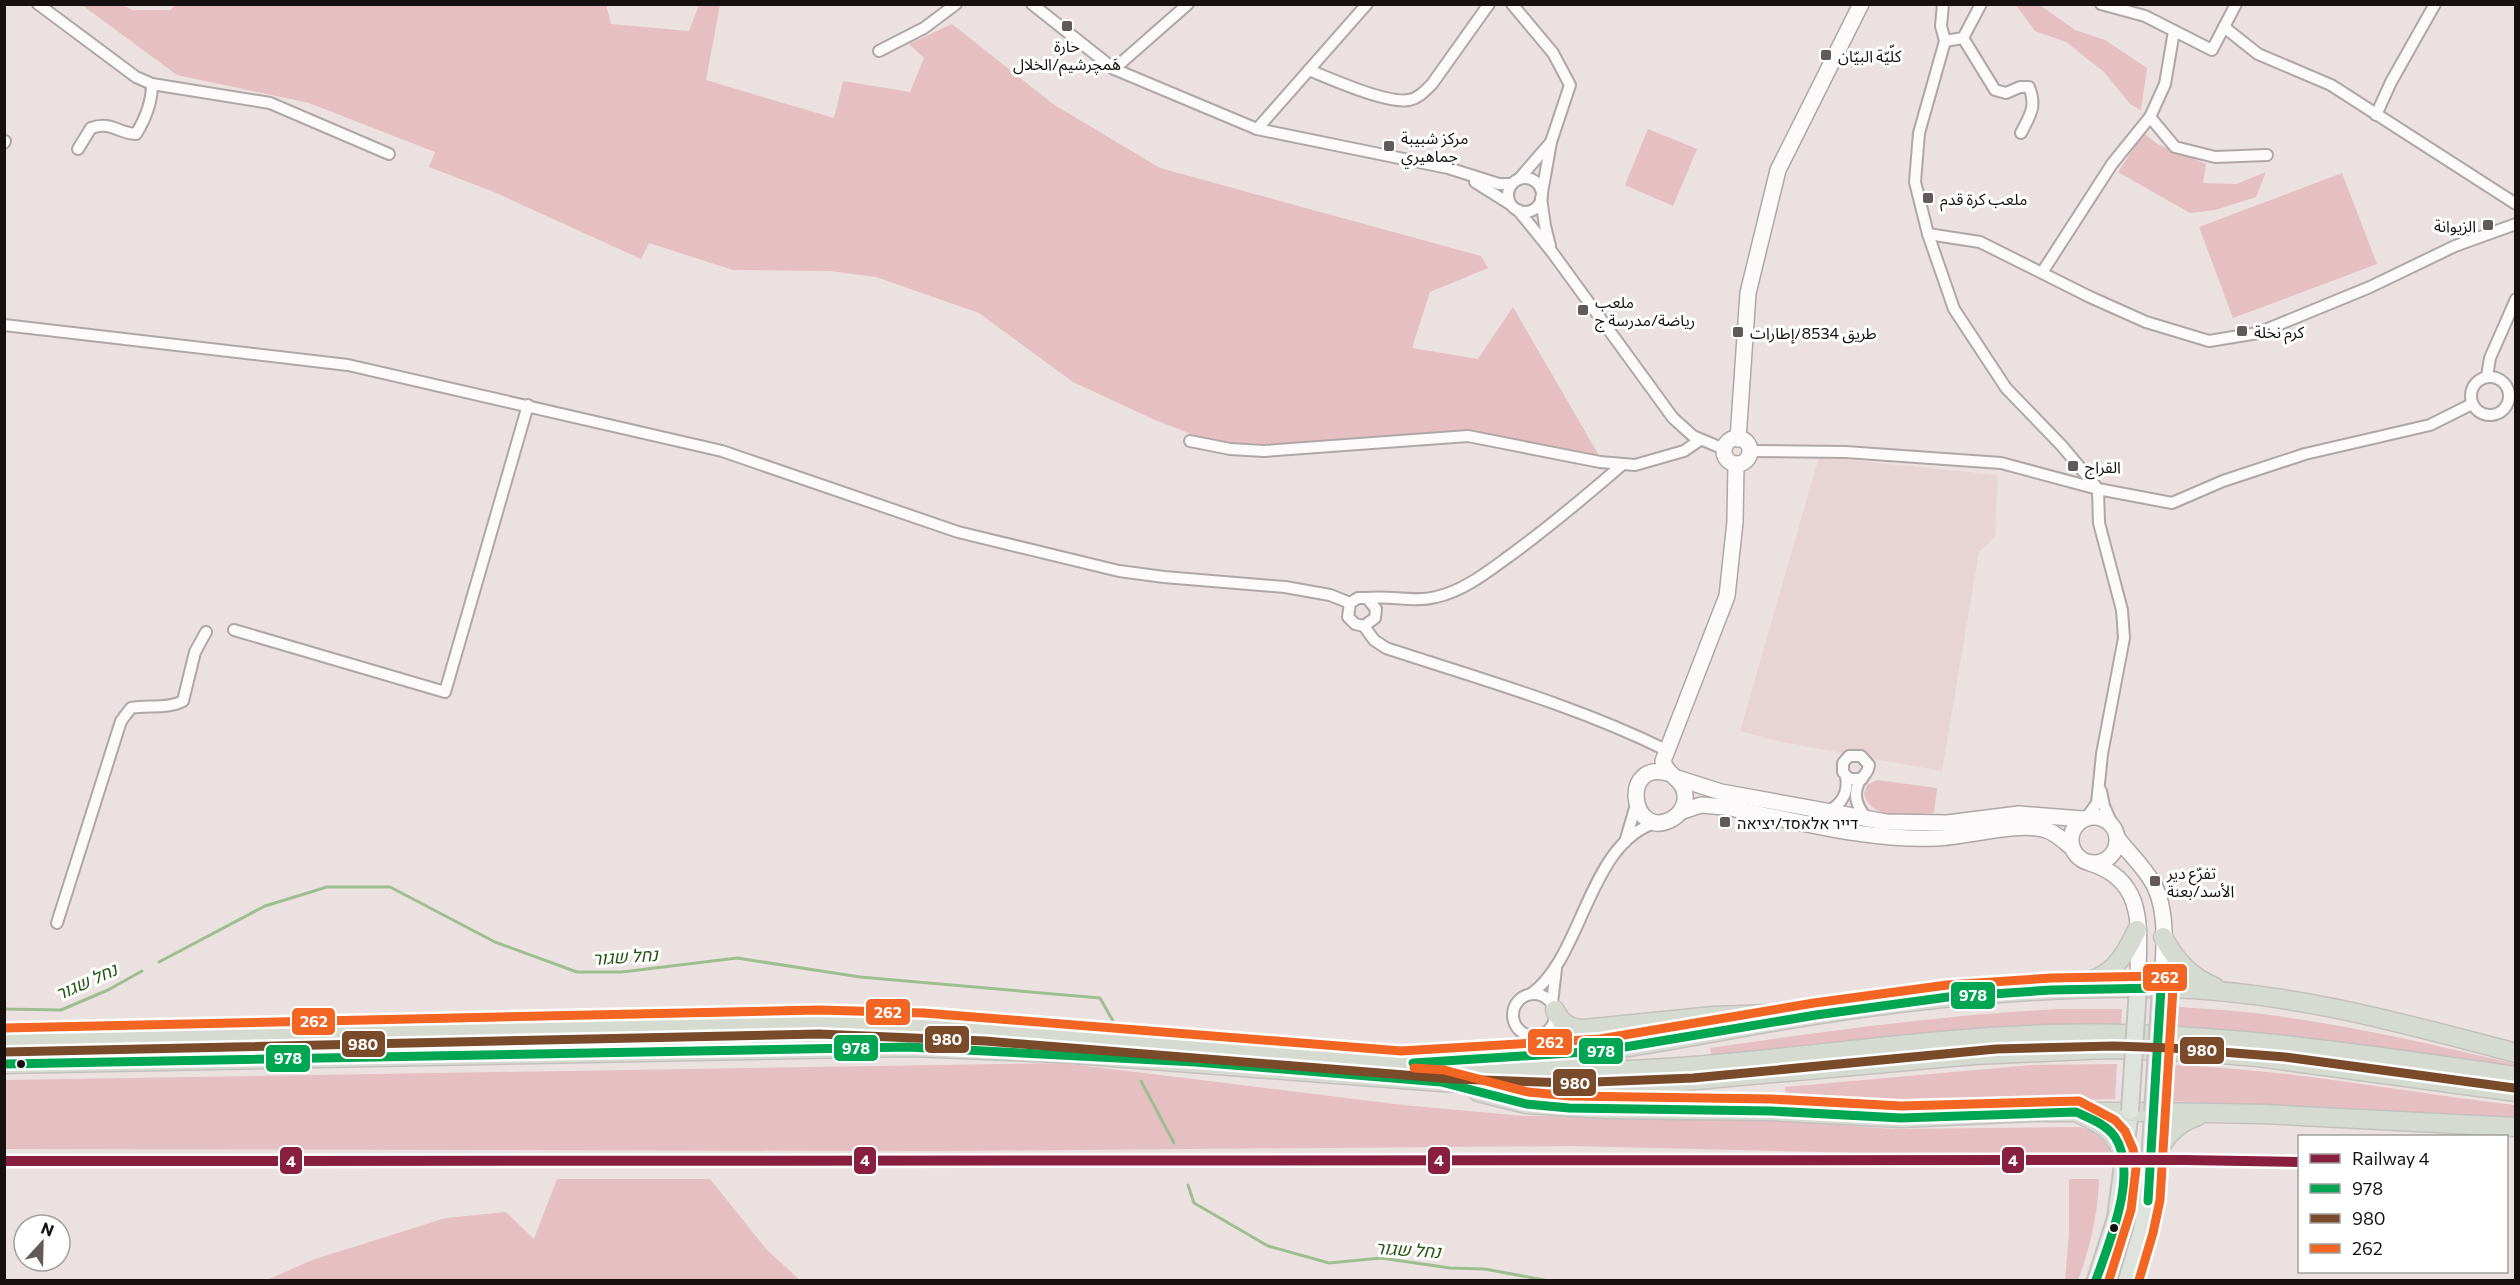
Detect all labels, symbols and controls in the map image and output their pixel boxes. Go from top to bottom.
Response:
marker: حارة هَمچرشيم/الخلال [1060,19,1074,33]
place label: حارة هَمچرشيم/الخلال [1013,36,1121,77]
place label: كلّيّة البيّان [1838,44,1902,66]
marker: كلّيّة البيّان [1819,48,1833,62]
place label: مركز شبيبة جماهيري [1401,128,1468,168]
marker: مركز شبيبة جماهيري [1382,139,1396,153]
place label: ملعب كرة قدم [1940,189,2027,212]
marker: ملعب كرة قدم [1921,191,1935,205]
place label: الزيوانة [2434,216,2476,236]
marker: الزيوانة [2481,218,2495,232]
place label: ملعب رياضة/مدرسة ج [1595,292,1695,333]
marker: ملعب رياضة/مدرسة ج [1576,303,1590,317]
place label: كرم نخلة [2254,322,2305,345]
place label: طريق 8534/إطارات [1750,323,1877,344]
marker: كرم نخلة [2235,324,2249,338]
marker: طريق 8534/إطارات [1731,325,1745,339]
place label: القراج [2085,457,2121,480]
marker: القراج [2066,459,2080,473]
place label: דייר אלאסד/יציאה [1737,813,1858,832]
marker: דייר אלאסד/יציאה [1718,815,1732,829]
place label: تفرّع دير الأسد/بعنة [2166,863,2234,900]
marker: تفرّع دير الأسد/بعنة [2148,874,2162,888]
water label: נחל שגור [592,943,660,969]
water label: נחל שגור [52,957,122,1004]
line badge: 262 [2142,963,2188,992]
text: 262 [2151,967,2179,986]
line badge: 978 [1950,981,1996,1010]
text: 978 [1959,985,1987,1004]
line badge: 262 [865,998,911,1026]
text: 262 [874,1002,902,1021]
line badge: 262 [291,1007,336,1036]
text: 262 [300,1011,328,1030]
line badge: 980 [924,1025,970,1054]
line badge: 262 [1527,1028,1573,1056]
text: 980 [932,1029,962,1048]
line badge: 980 [341,1030,386,1058]
text: 262 [1536,1032,1564,1051]
text: 980 [348,1034,378,1053]
line badge: 978 [833,1034,879,1062]
line badge: 980 [2179,1036,2225,1065]
line badge: 978 [1578,1037,1624,1065]
text: 978 [842,1038,870,1057]
text: 980 [2187,1040,2217,1059]
text: 978 [1587,1041,1615,1060]
line badge: 978 [265,1044,311,1073]
text: 978 [274,1048,302,1067]
unlabelled marker [15,1058,27,1070]
line badge: 980 [1552,1068,1597,1097]
text: 980 [1560,1073,1590,1092]
legend [2298,1135,2508,1273]
line badge: 4 [279,1146,303,1175]
line badge: 4 [853,1146,877,1175]
line badge: 4 [1427,1146,1451,1175]
line badge: 4 [2001,1146,2025,1174]
text: Railway 4 [2352,1147,2430,1169]
text: 4 [860,1150,870,1169]
text: 4 [1434,1150,1444,1169]
text: 4 [2008,1150,2018,1169]
text: 4 [286,1151,296,1170]
text: 978 [2352,1177,2383,1199]
text: 980 [2352,1207,2386,1229]
north arrow [12,1213,72,1273]
text: N [39,1218,57,1240]
unlabelled marker [2108,1222,2120,1234]
water label: נחל שגור [1375,1236,1443,1262]
text: 262 [2352,1237,2383,1259]

